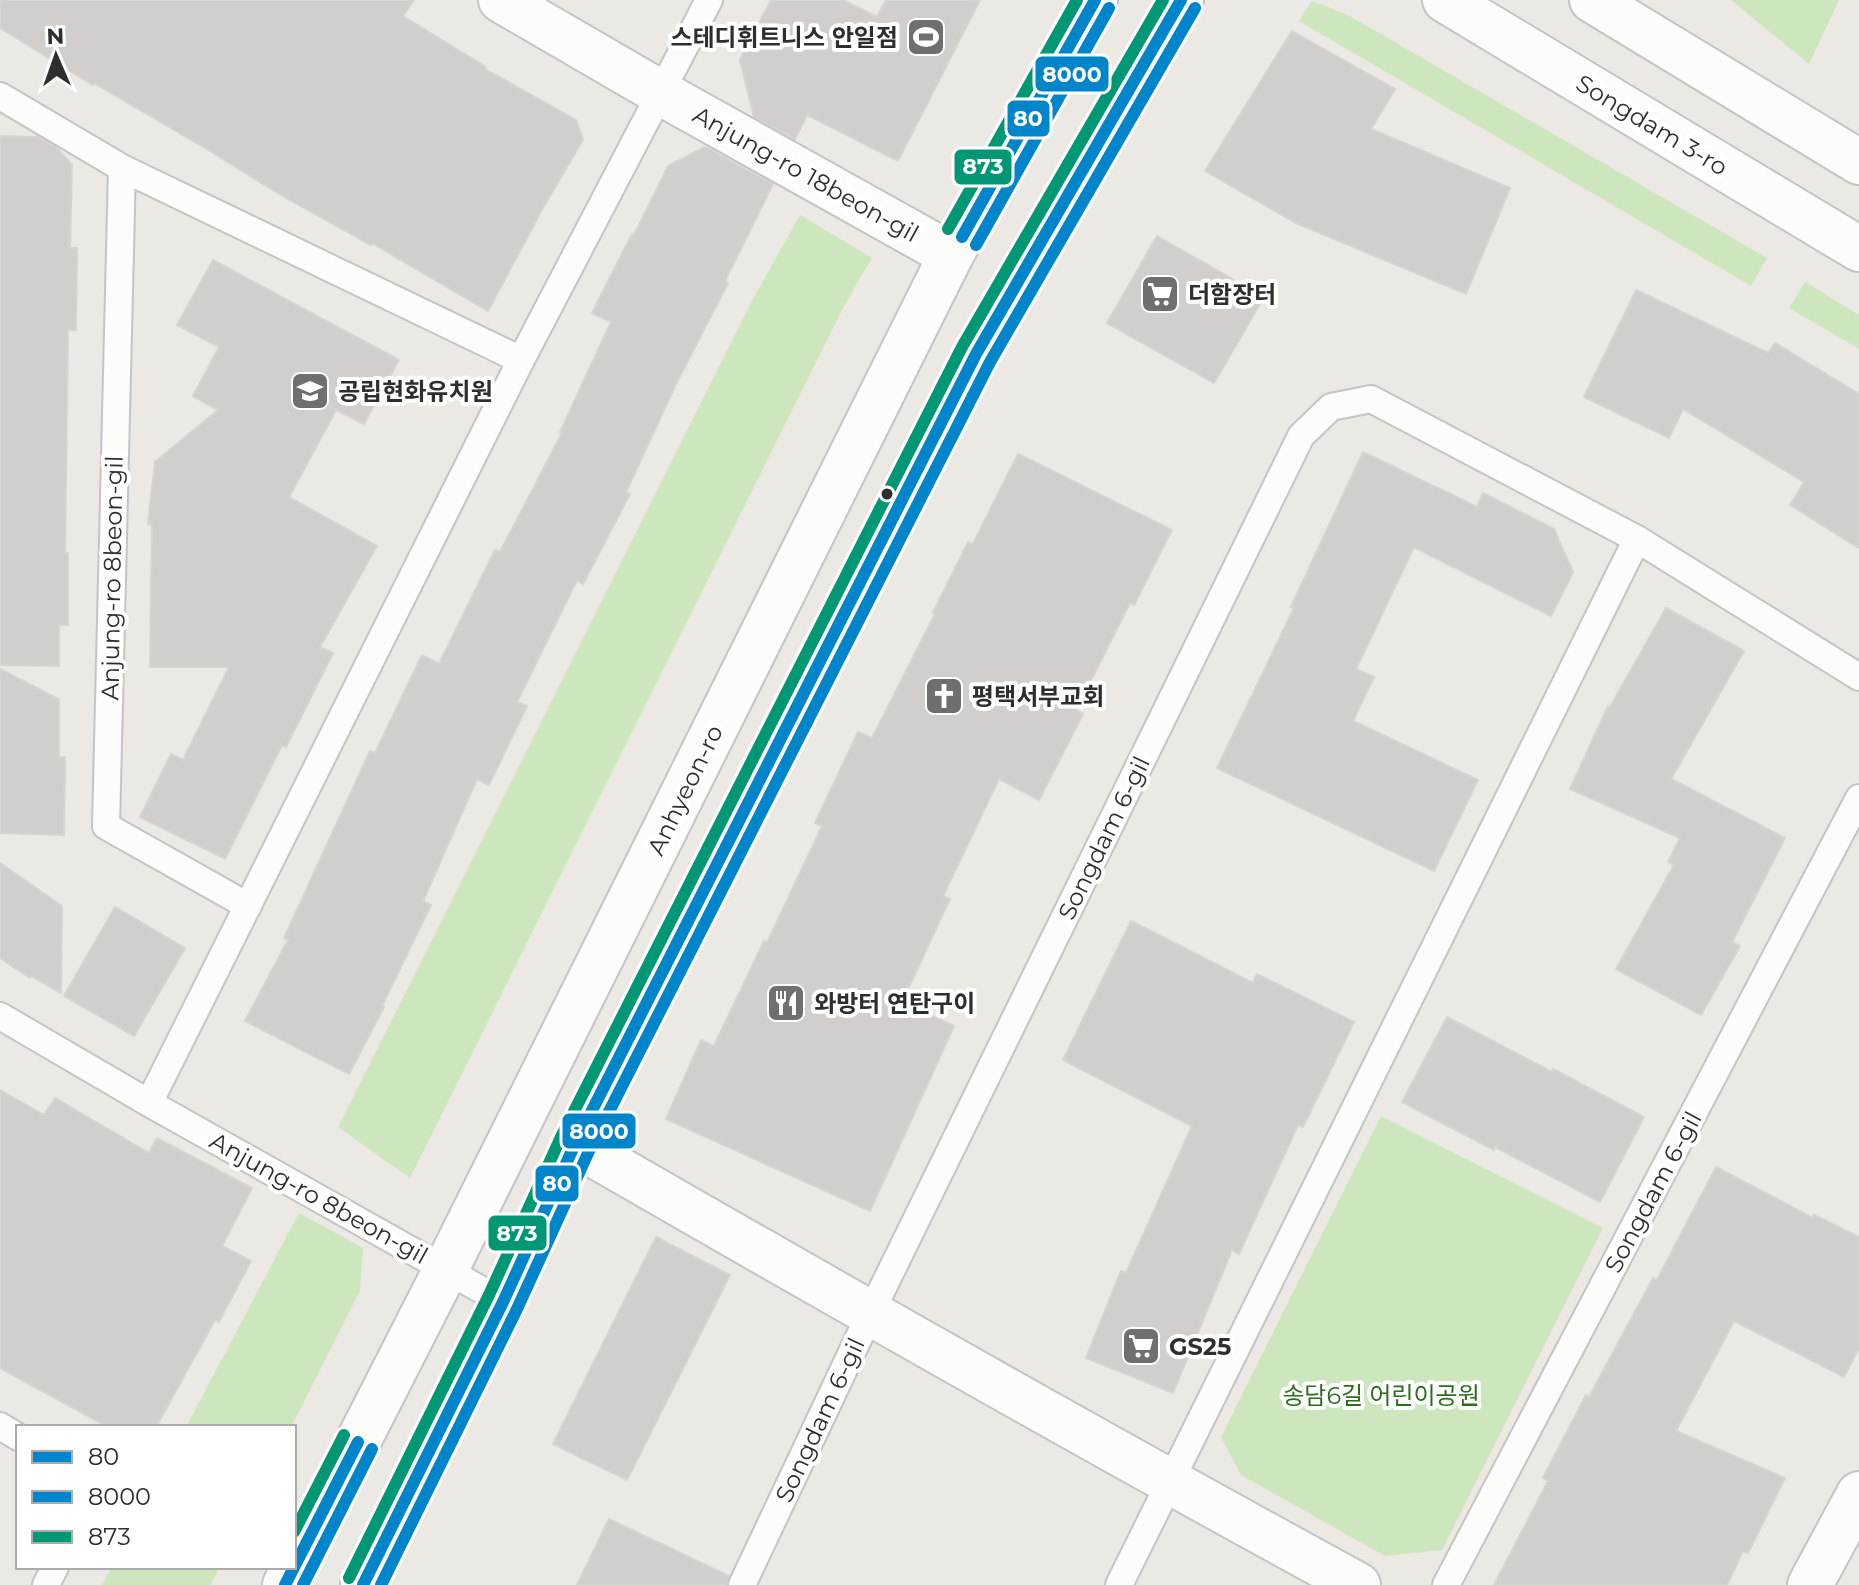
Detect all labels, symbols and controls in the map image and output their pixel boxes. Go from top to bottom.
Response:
north arrow [16,16,96,96]
sports icon: 스테디휘트니스 안일점 [905,16,947,58]
text: N [46,23,65,50]
place label: 스테디휘트니스 안일점 [670,23,898,52]
line badge: 8000 [1034,55,1110,93]
text: 8000 [1042,61,1102,88]
street label: Songdam 3-ro [1571,68,1733,182]
line badge: 80 [1006,99,1051,138]
street label: Anjung-ro 18beon-gil [688,100,924,248]
text: 80 [1013,105,1043,132]
line badge: 873 [953,148,1013,186]
text: 873 [962,153,1004,180]
supermarket icon: 더함장터 [1139,273,1181,315]
place label: 더함장터 [1188,280,1276,309]
school or university icon: 공립현화유치원 [289,370,331,412]
place label: 공립현화유치원 [338,377,493,406]
street label: Anjung-ro 8beon-gil [95,455,129,701]
unlabelled marker [879,486,895,502]
church icon: 평택서부교회 [923,675,965,717]
place label: 평택서부교회 [972,682,1104,711]
street label: Anhyeon-ro [641,720,729,860]
street label: Songdam 6-gil [1052,752,1156,924]
restaurant icon: 와방터 연탄구이 [765,982,807,1024]
place label: 와방터 연탄구이 [814,989,975,1018]
street label: Songdam 6-gil [1598,1107,1708,1277]
line badge: 8000 [561,1112,637,1150]
text: 8000 [569,1118,629,1145]
street label: Anjung-ro 8beon-gil [205,1126,433,1270]
line badge: 80 [534,1164,580,1203]
text: 80 [542,1170,572,1197]
line badge: 873 [487,1214,548,1252]
text: 873 [496,1220,538,1247]
supermarket icon: GS25 [1120,1325,1162,1367]
place label: GS25 [1169,1332,1231,1361]
street label: Songdam 6-gil [769,1333,871,1507]
park label: 송담6길 어린이공원 [1282,1381,1480,1410]
legend [16,1425,296,1569]
text: 80 [88,1442,119,1471]
text: 8000 [88,1482,151,1511]
text: 873 [88,1522,131,1551]

